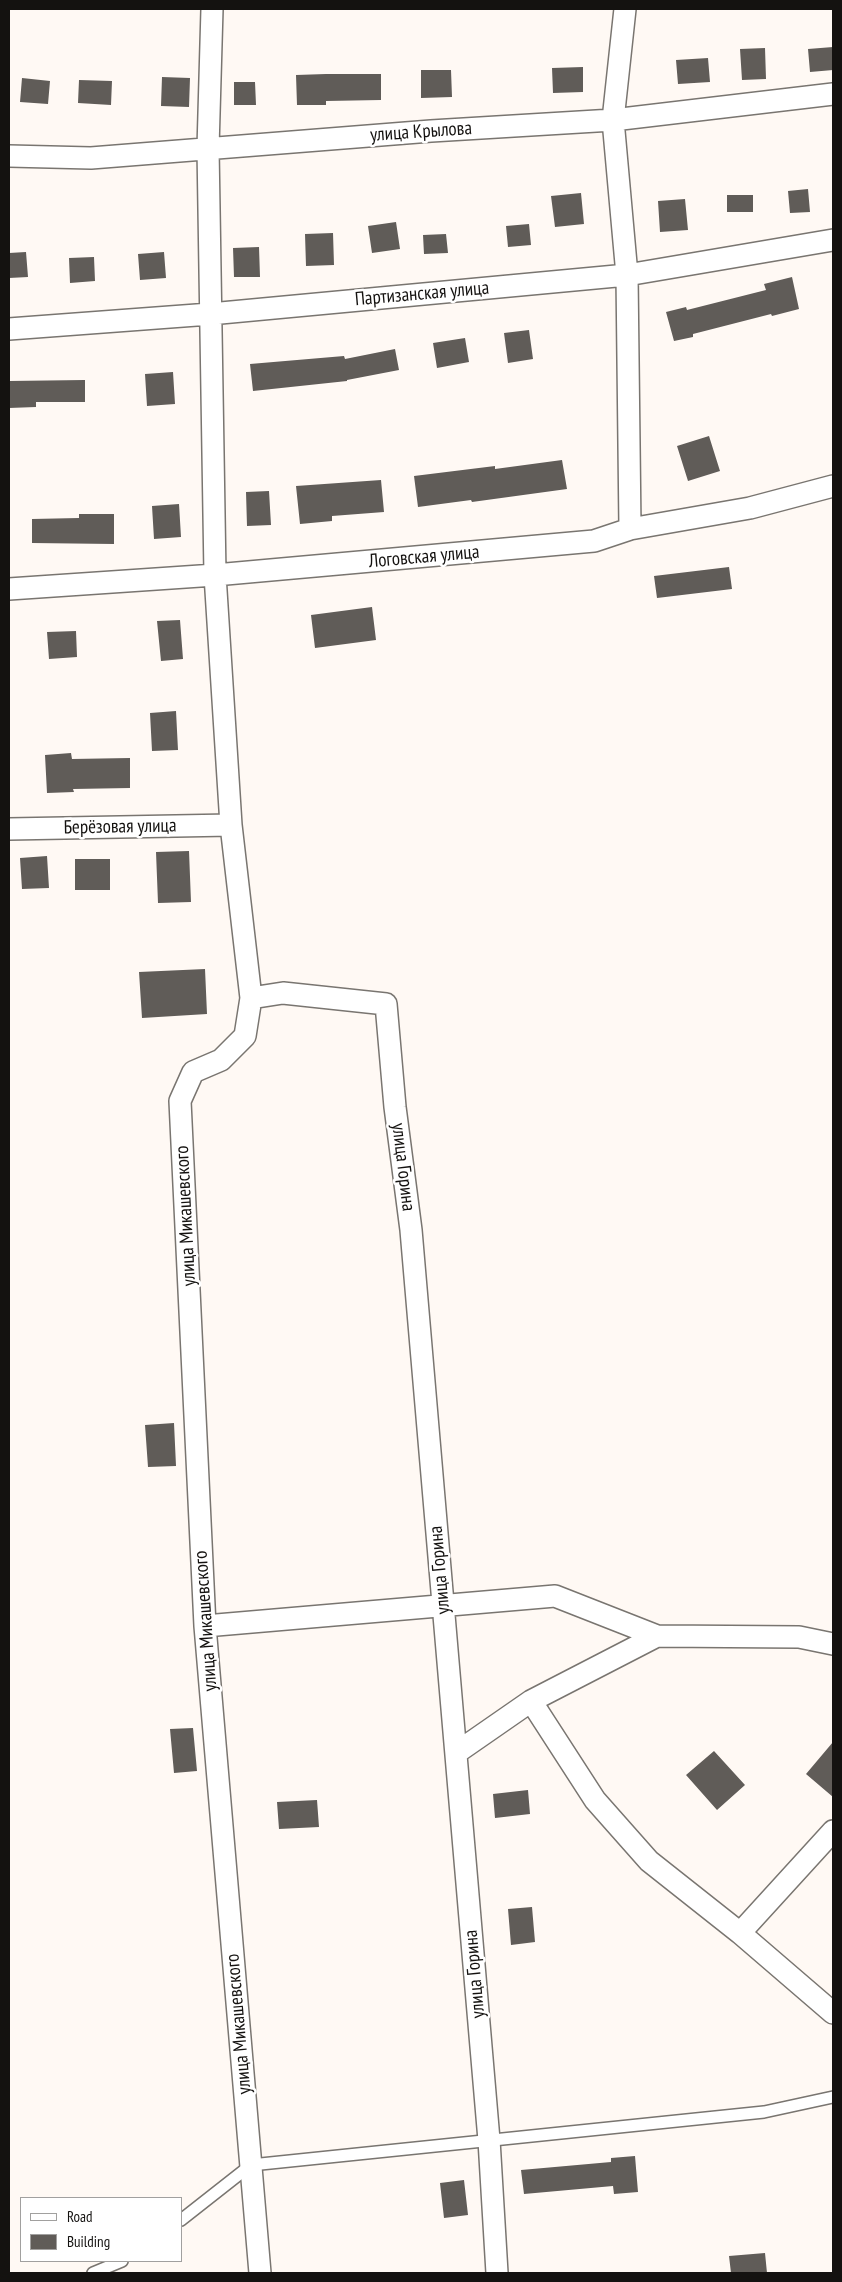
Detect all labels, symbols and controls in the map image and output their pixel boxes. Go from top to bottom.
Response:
street label: улица Крылова [369,117,473,147]
street label: Партизанская улица [354,277,490,311]
street label: Логовская улица [368,541,480,573]
street label: Берёзовая улица [63,815,177,839]
street label: улица Горина [386,1122,420,1212]
street label: улица Микашевского [171,1145,201,1287]
street label: улица Горина [425,1525,455,1615]
street label: улица Микашевского [190,1550,222,1692]
street label: улица Горина [460,1929,490,2019]
street label: улица Микашевского [222,1953,256,2095]
legend [20,2197,182,2262]
text: Road [67,2207,93,2226]
text: Building [67,2232,110,2251]

